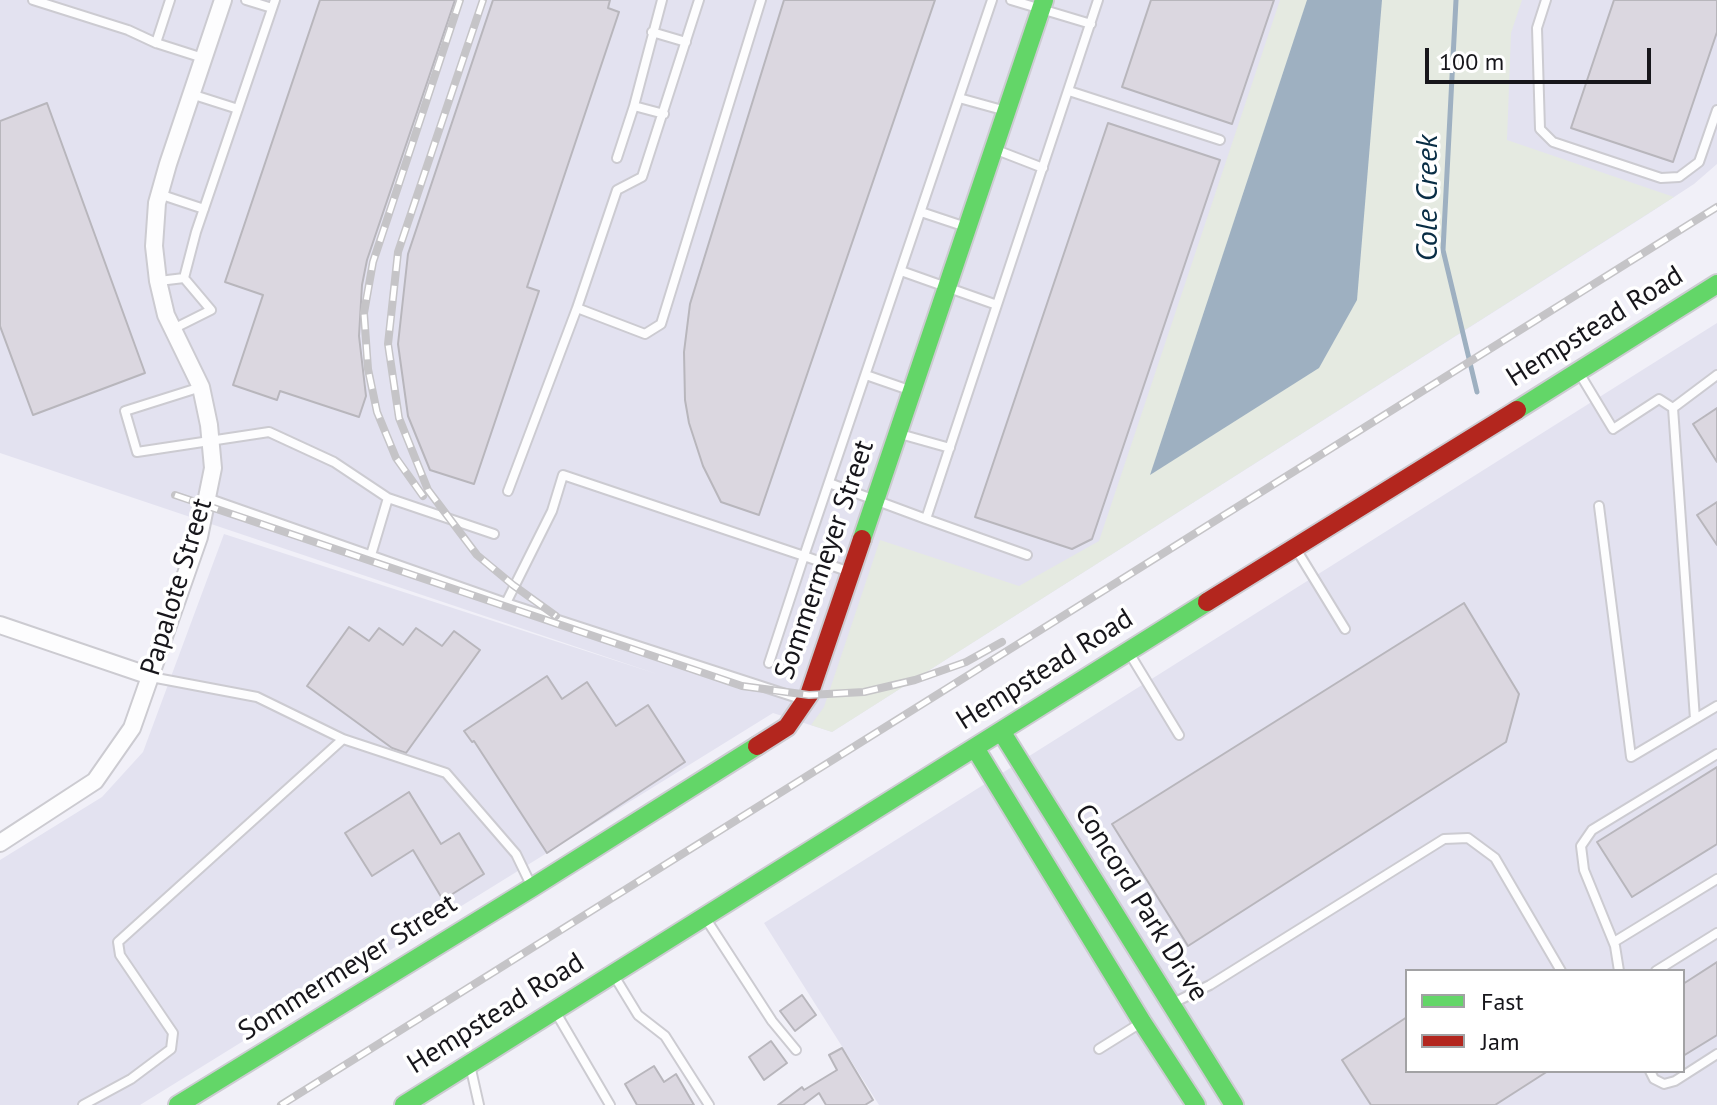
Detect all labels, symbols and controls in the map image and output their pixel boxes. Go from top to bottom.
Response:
scale bar [1429,32,1655,82]
text: 100 m [1439,46,1504,77]
water label: Cole Creek [1410,135,1446,261]
street label: Hempstead Road [1501,259,1689,395]
street label: Sommermeyer Street [768,436,882,684]
street label: Papalote Street [134,495,220,679]
street label: Hempstead Road [951,602,1139,738]
street label: Concord Park Drive [1067,798,1215,1008]
street label: Sommermeyer Street [233,887,463,1049]
street label: Hempstead Road [402,946,590,1082]
legend [1405,969,1685,1073]
text: Fast [1481,986,1524,1017]
text: Jam [1481,1026,1519,1057]

